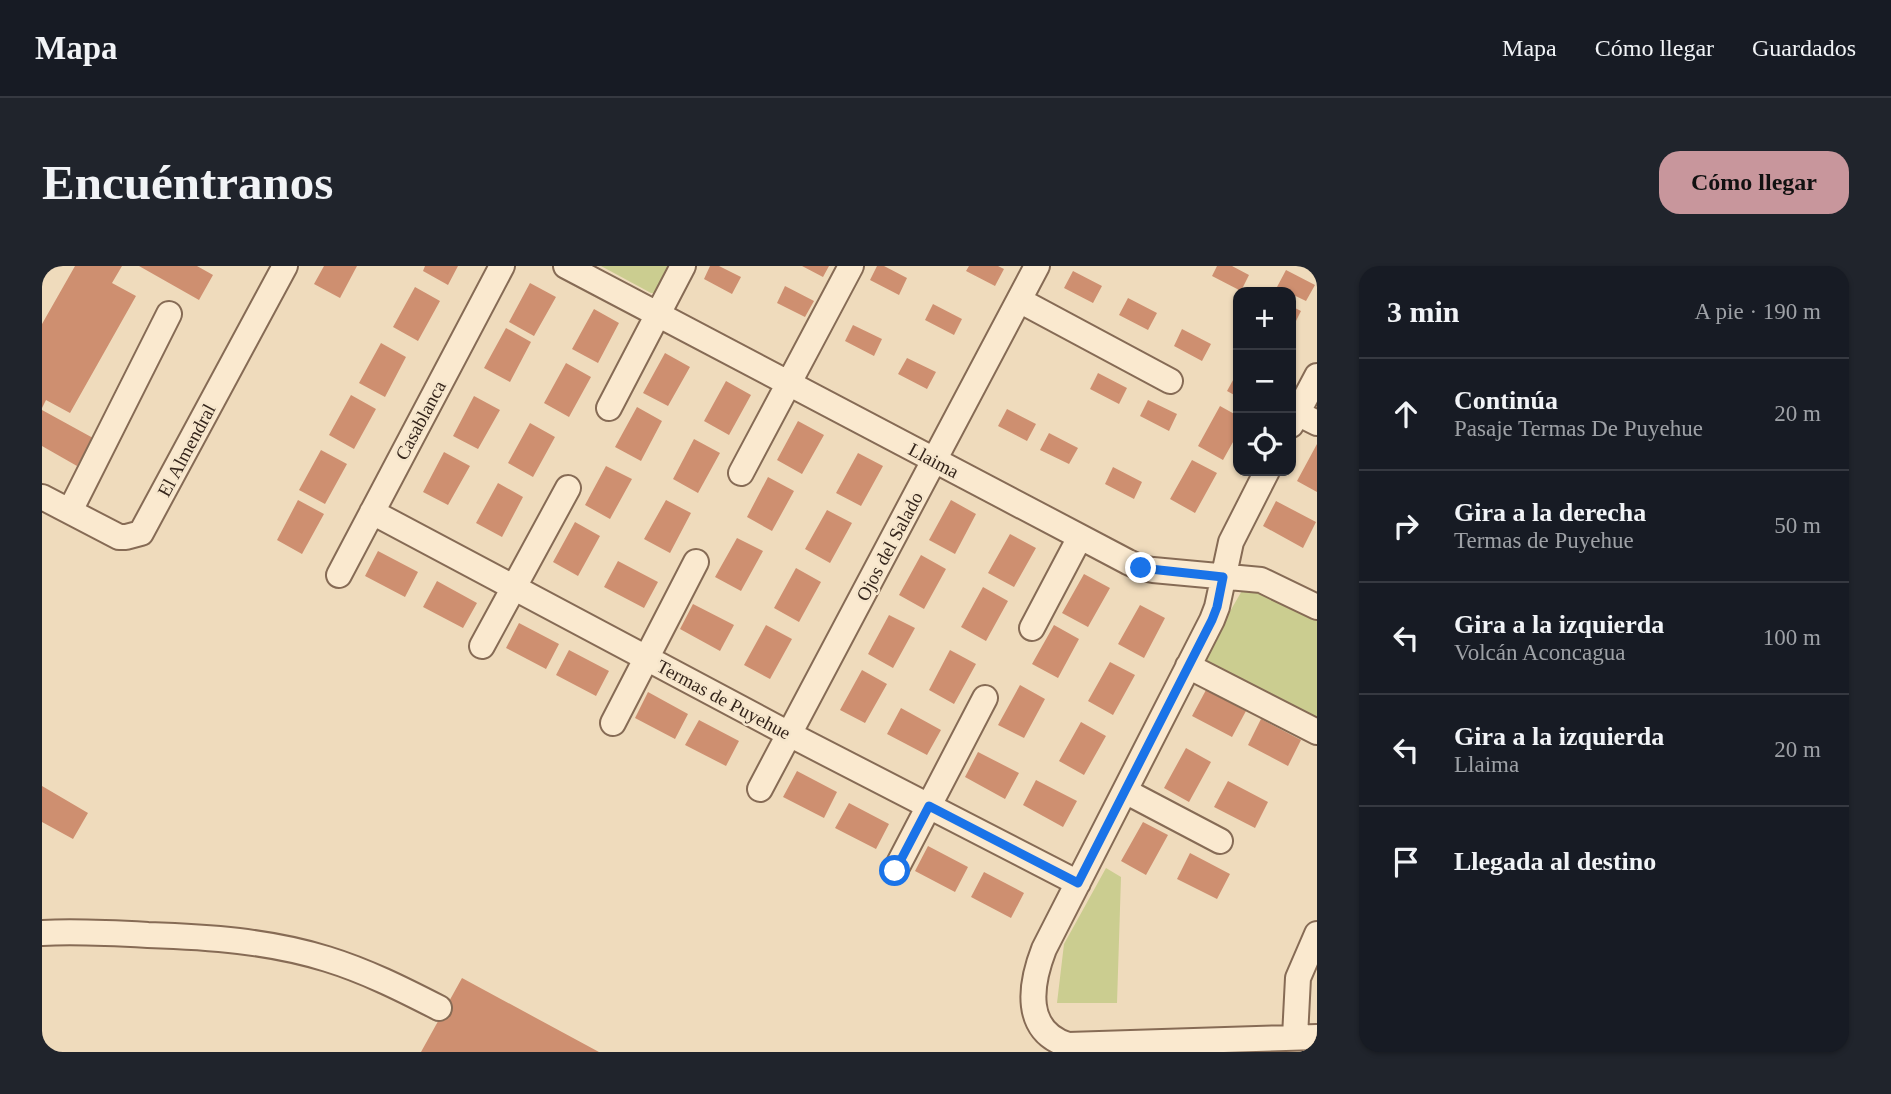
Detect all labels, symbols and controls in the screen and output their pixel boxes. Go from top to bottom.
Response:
text: Mapa [35,30,118,66]
text: Mapa [1502,35,1557,61]
text: Cómo llegar [1595,35,1714,61]
text: Guardados [1752,35,1856,61]
button: Cómo llegar [1659,151,1849,214]
text: Encuéntranos [42,155,333,210]
map controls [1233,287,1296,476]
button: + [1233,287,1296,350]
text: 3 min [1387,295,1460,328]
text: A pie · 190 m [1695,299,1821,324]
button: − [1233,350,1296,413]
street label: Casablanca [391,377,450,463]
text: Continúa [1454,386,1558,415]
icon: ahead [1387,395,1425,433]
street label: El Almendral [153,400,220,500]
text: 20 m [1774,401,1821,426]
button: locate [1233,413,1296,476]
text: Pasaje Termas De Puyehue [1454,416,1703,441]
street label: Llaima [905,439,963,483]
street label: Ojos del Salado [852,488,927,604]
text: Gira a la derecha [1454,498,1646,527]
icon: right [1387,507,1425,545]
text: 50 m [1774,513,1821,538]
text: Termas de Puyehue [1454,528,1634,553]
route end [1125,552,1156,583]
text: Gira a la izquierda [1454,610,1664,639]
icon: left [1387,619,1425,657]
text: 100 m [1763,625,1821,650]
text: Volcán Aconcagua [1454,640,1625,665]
street label: Termas de Puyehue [653,655,794,744]
text: Gira a la izquierda [1454,722,1664,751]
icon: left [1387,731,1425,769]
text: 20 m [1774,737,1821,762]
text: Llaima [1454,752,1519,777]
icon: arrive [1387,843,1425,881]
text: Llegada al destino [1454,847,1656,876]
route start [879,855,910,886]

